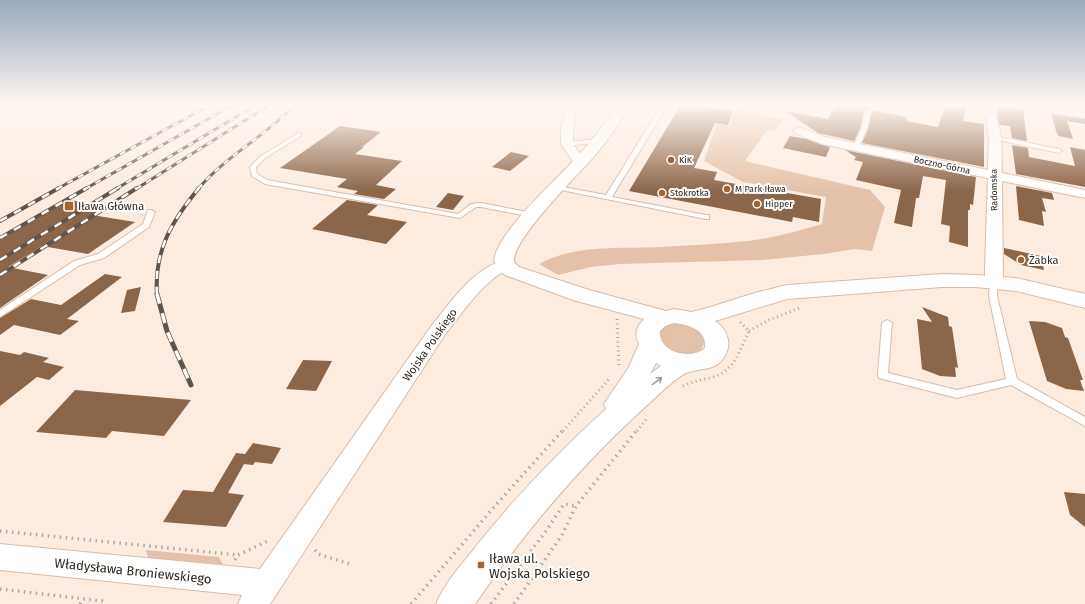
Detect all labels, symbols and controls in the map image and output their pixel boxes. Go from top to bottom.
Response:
street label: Boczno-Górna [913,154,971,176]
marker: KiK [666,155,676,165]
place label: KiK [679,155,693,165]
street label: Radomska [989,169,999,211]
marker: M Park Iława [722,184,732,194]
place label: M Park Iława [735,184,786,194]
marker: Stokrotka [657,188,667,198]
place label: Stokrotka [670,188,709,198]
marker: Hipper [752,199,762,209]
place label: Hipper [765,199,793,209]
marker: Iława Główna [63,200,75,212]
place label: Iława Główna [78,200,144,213]
place label: Żabka [1029,253,1059,267]
marker: Żabka [1016,255,1026,265]
street label: Wojska Polskiego [400,306,460,384]
one-way arrow [651,377,662,386]
place label: Iława ul. Wojska Polskiego [489,551,590,581]
street label: Władysława Broniewskiego [54,555,212,587]
marker: Iława ul. Wojska Polskiego [476,560,486,570]

